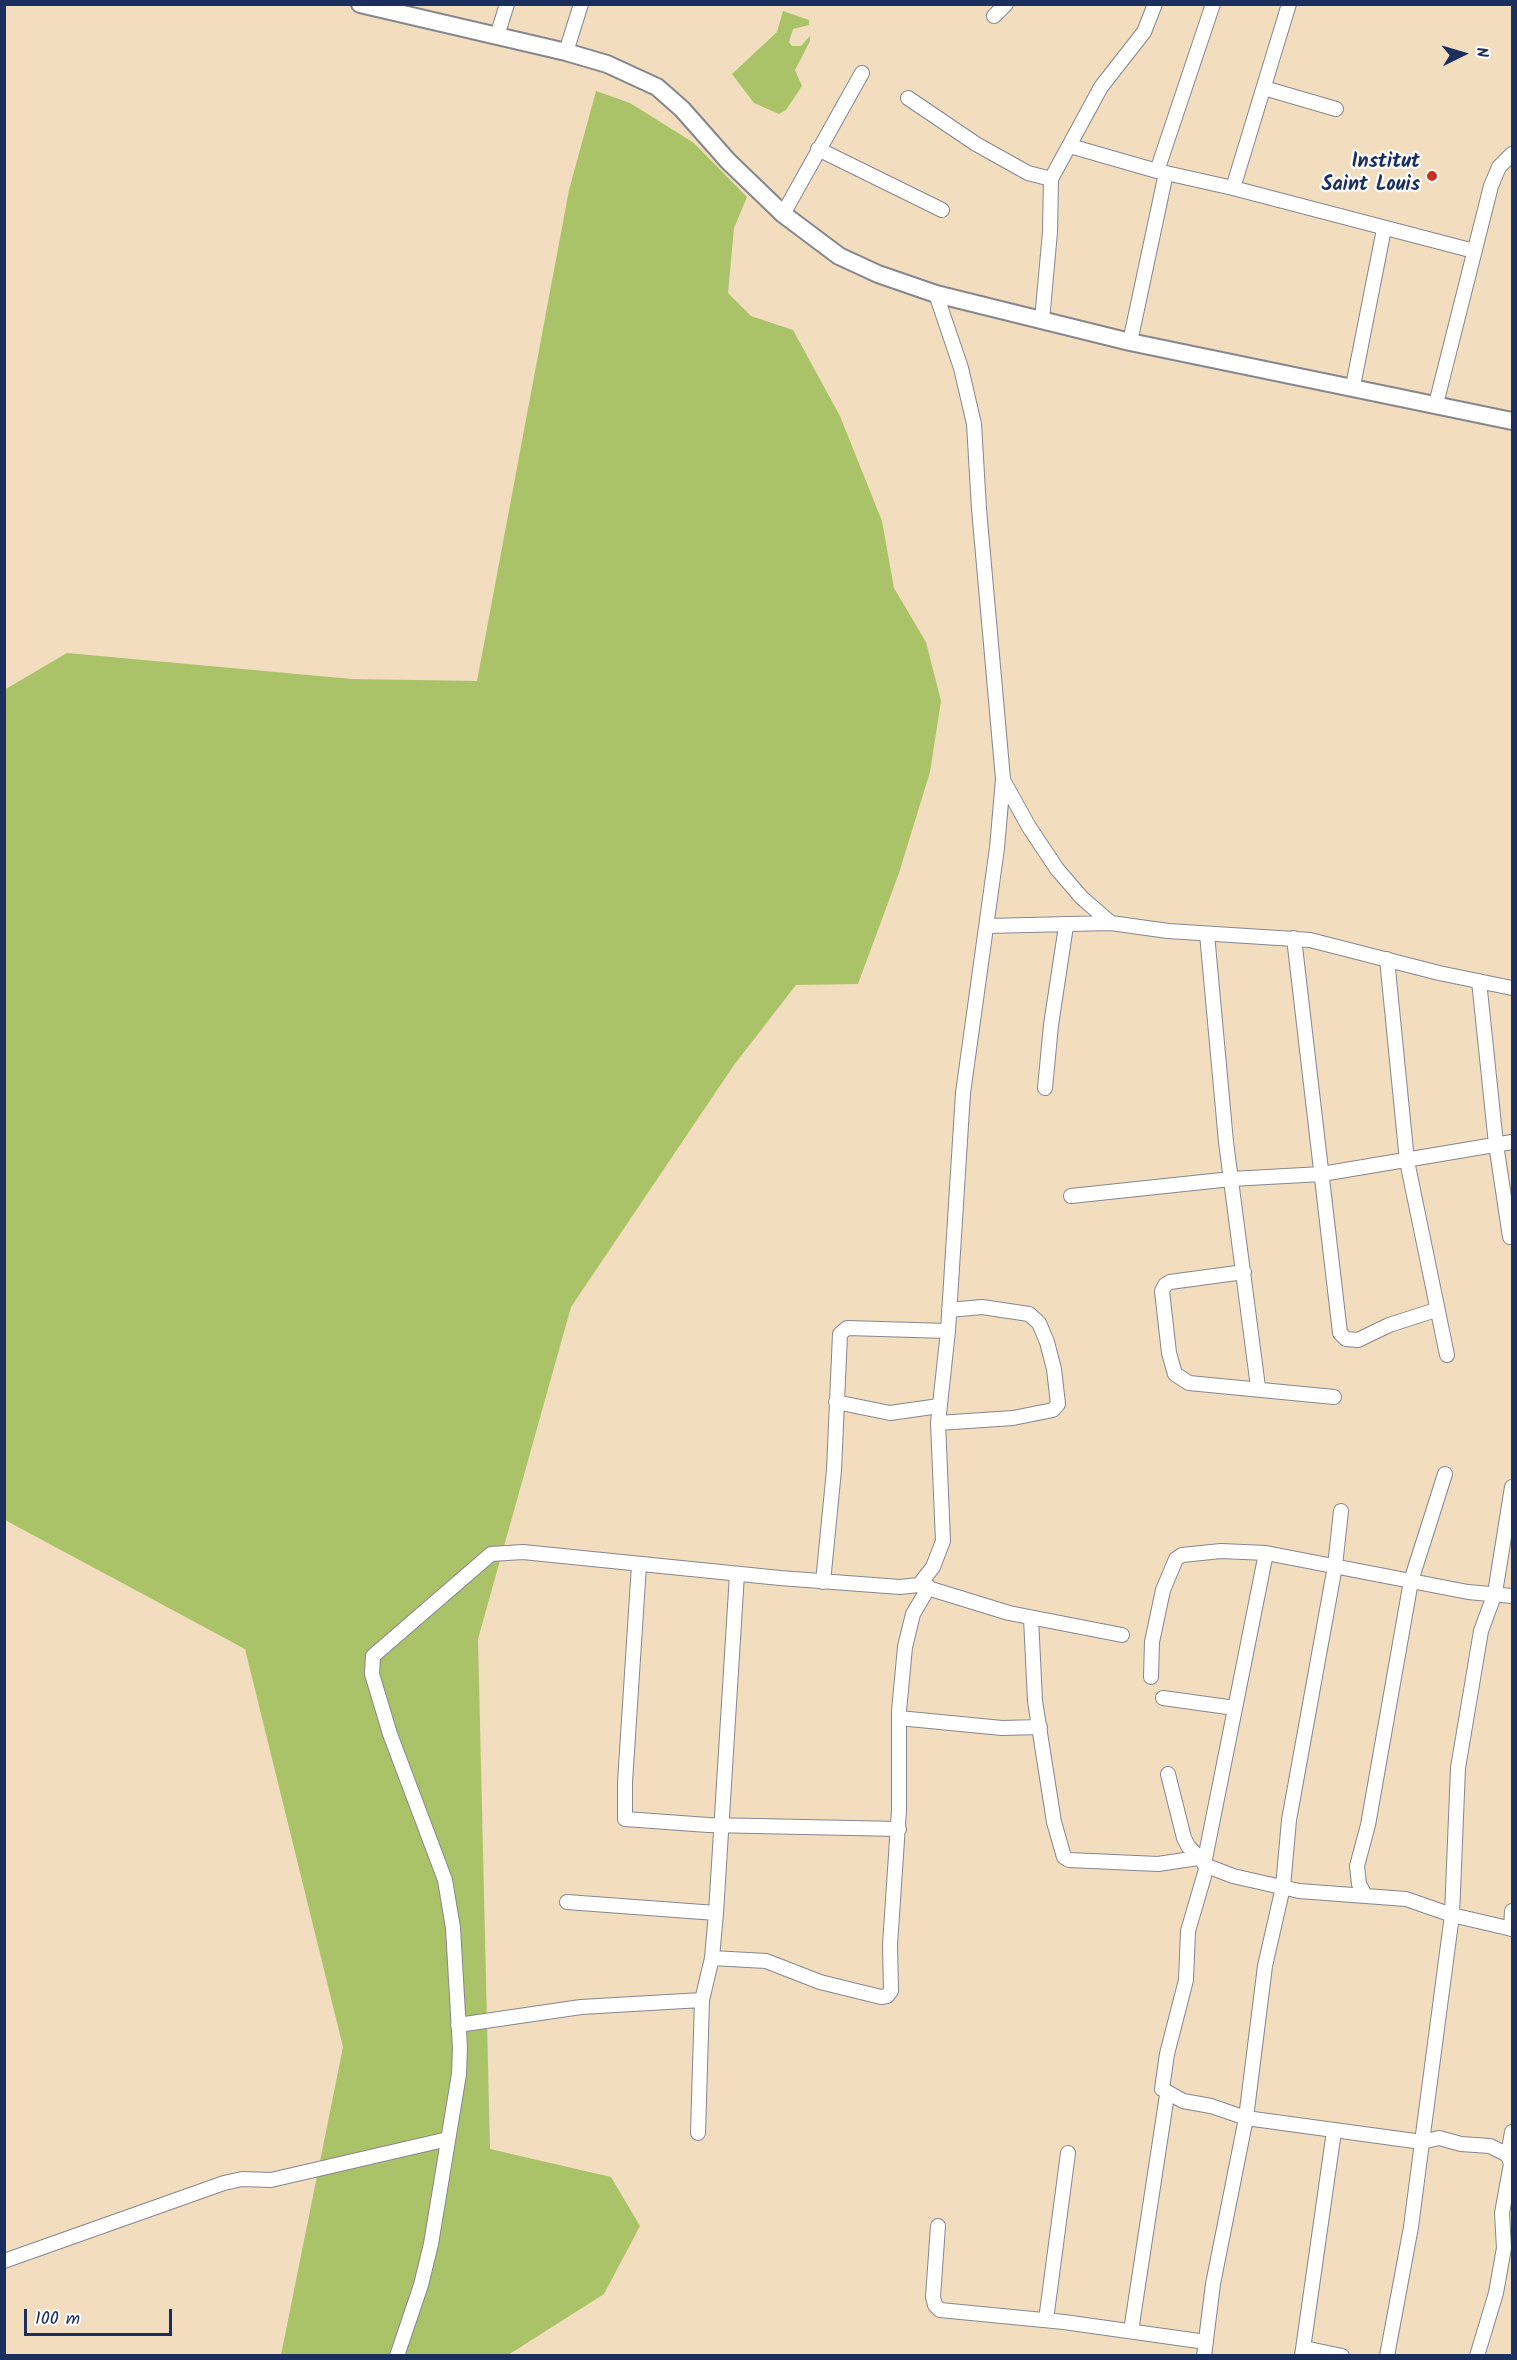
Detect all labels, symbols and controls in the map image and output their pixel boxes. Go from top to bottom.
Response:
north arrow [1433,24,1493,84]
text: N [1469,46,1494,59]
place label: Institut Saint Louis [1321,152,1420,199]
marker: Institut Saint Louis [1425,169,1439,183]
scale bar [27,2297,176,2335]
text: 100 m [35,2305,80,2334]

